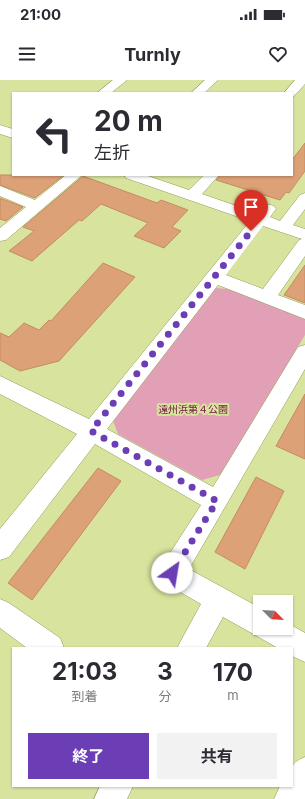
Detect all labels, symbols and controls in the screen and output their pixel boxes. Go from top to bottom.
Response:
text: 21:00 [20,5,61,24]
icon: menu [16,43,38,65]
icon: heart [267,43,289,65]
text: Turnly [124,44,181,65]
text: 20 m [94,104,163,138]
icon: left [28,108,80,160]
text: 左折 [94,142,130,163]
pin [234,190,268,231]
icon: arrive [240,196,262,218]
park label: 遠州浜第４公園 [158,403,228,415]
position arrow [151,552,193,594]
north arrow [253,595,293,635]
map controls [253,595,293,635]
text: 21:03 [52,657,117,686]
text: 3 [157,657,173,686]
text: 170 [213,658,253,687]
text: m [227,687,239,703]
text: 到着 [72,688,98,704]
text: 分 [158,688,172,704]
button: 終了 [28,733,149,779]
button: 共有 [157,733,277,779]

